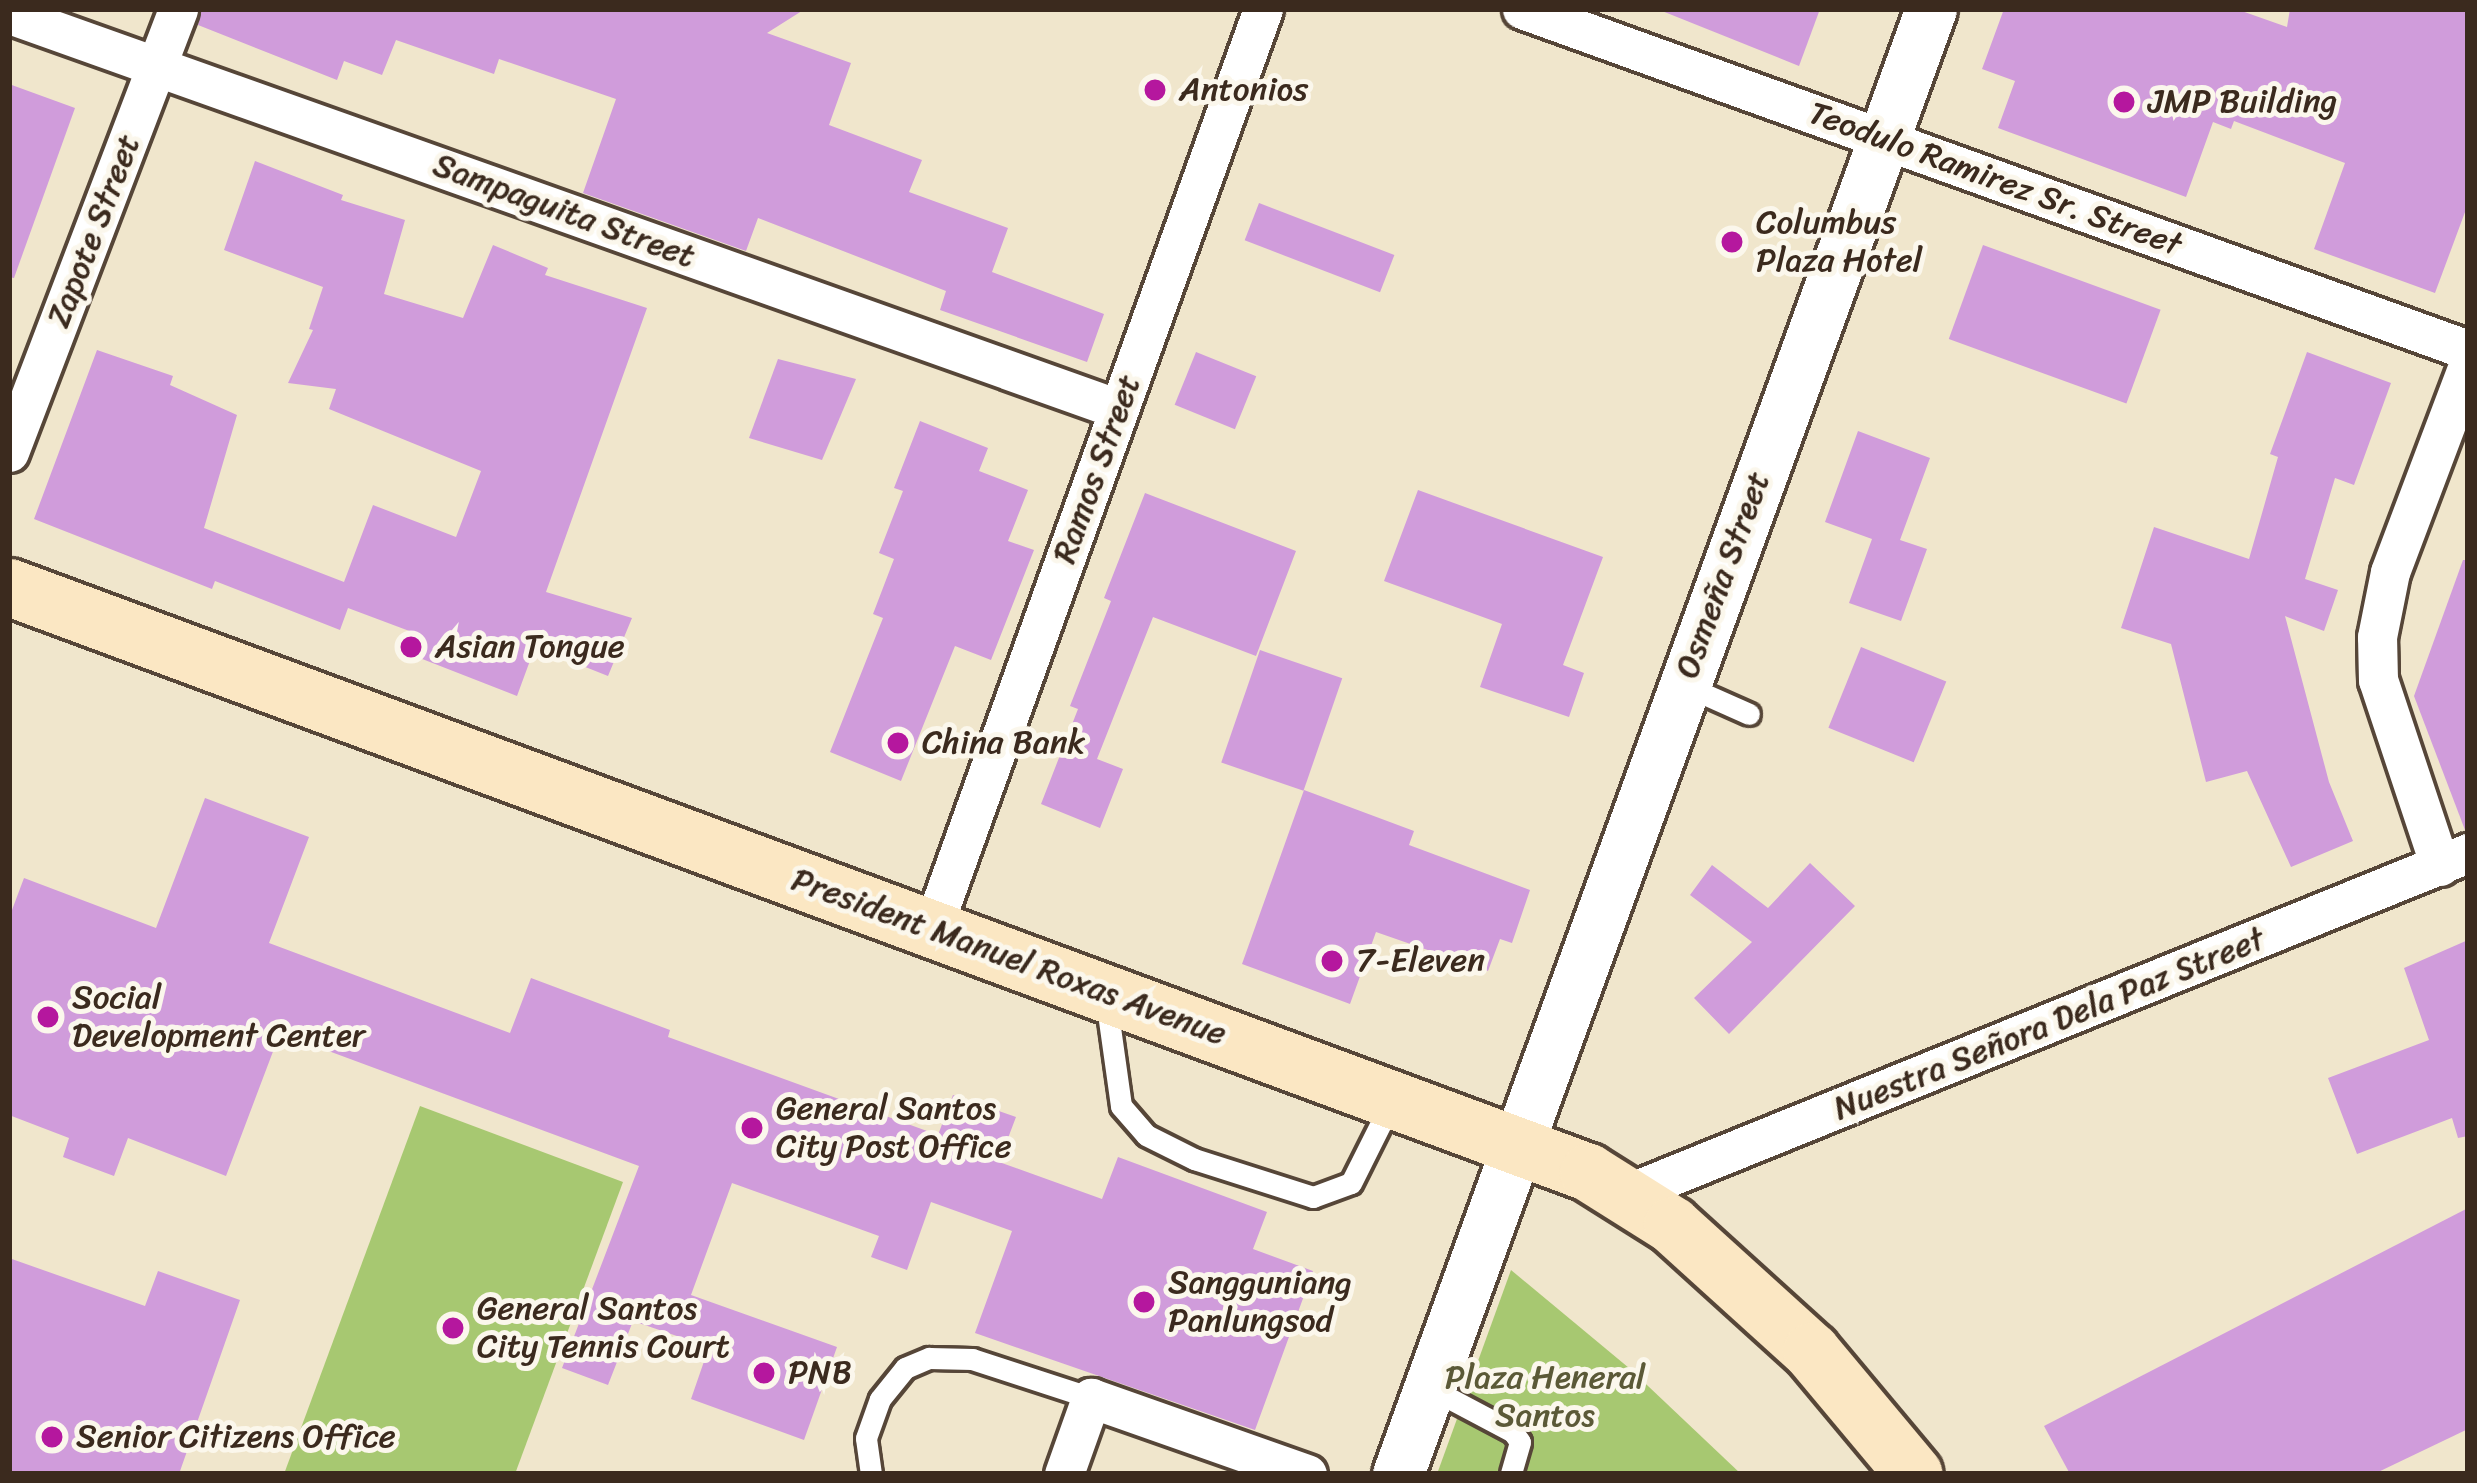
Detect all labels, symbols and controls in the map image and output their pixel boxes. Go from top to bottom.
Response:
place label: Antonios [1179,70,1308,110]
marker: Antonios [1142,77,1168,103]
place label: JMP Building [2148,82,2337,122]
marker: JMP Building [2111,89,2137,115]
street label: Teodulo Ramirez Sr. Street [1805,94,2185,264]
street label: Zapote Street [39,129,149,333]
street label: Sampaguita Street [428,145,700,277]
place label: Columbus Plaza Hotel [1756,203,1924,281]
marker: Columbus Plaza Hotel [1719,229,1745,255]
street label: Ramos Street [1044,369,1150,569]
street label: Osmeña Street [1667,466,1779,684]
place label: Asian Tongue [435,627,624,667]
marker: Asian Tongue [398,634,424,660]
place label: China Bank [922,723,1085,763]
marker: China Bank [885,730,911,756]
street label: President Manuel Roxas Avenue [786,860,1232,1054]
street label: Nuestra Señora Dela Paz Street [1826,919,2272,1129]
place label: 7-Eleven [1356,941,1485,981]
marker: 7-Eleven [1319,948,1345,974]
place label: Social Development Center [72,978,366,1056]
marker: Social Development Center [35,1004,61,1030]
place label: General Santos City Post Office [776,1089,1014,1167]
marker: General Santos City Post Office [739,1115,765,1141]
place label: Sangguniang Panlungsod [1168,1263,1352,1341]
place label: General Santos City Tennis Court [477,1289,729,1367]
marker: Sangguniang Panlungsod [1131,1289,1157,1315]
marker: General Santos City Tennis Court [440,1315,466,1341]
place label: PNB [788,1353,852,1393]
park label: Plaza Heneral Santos [1444,1358,1646,1436]
marker: PNB [751,1360,777,1386]
place label: Senior Citizens Office [76,1417,399,1457]
marker: Senior Citizens Office [39,1424,65,1450]

